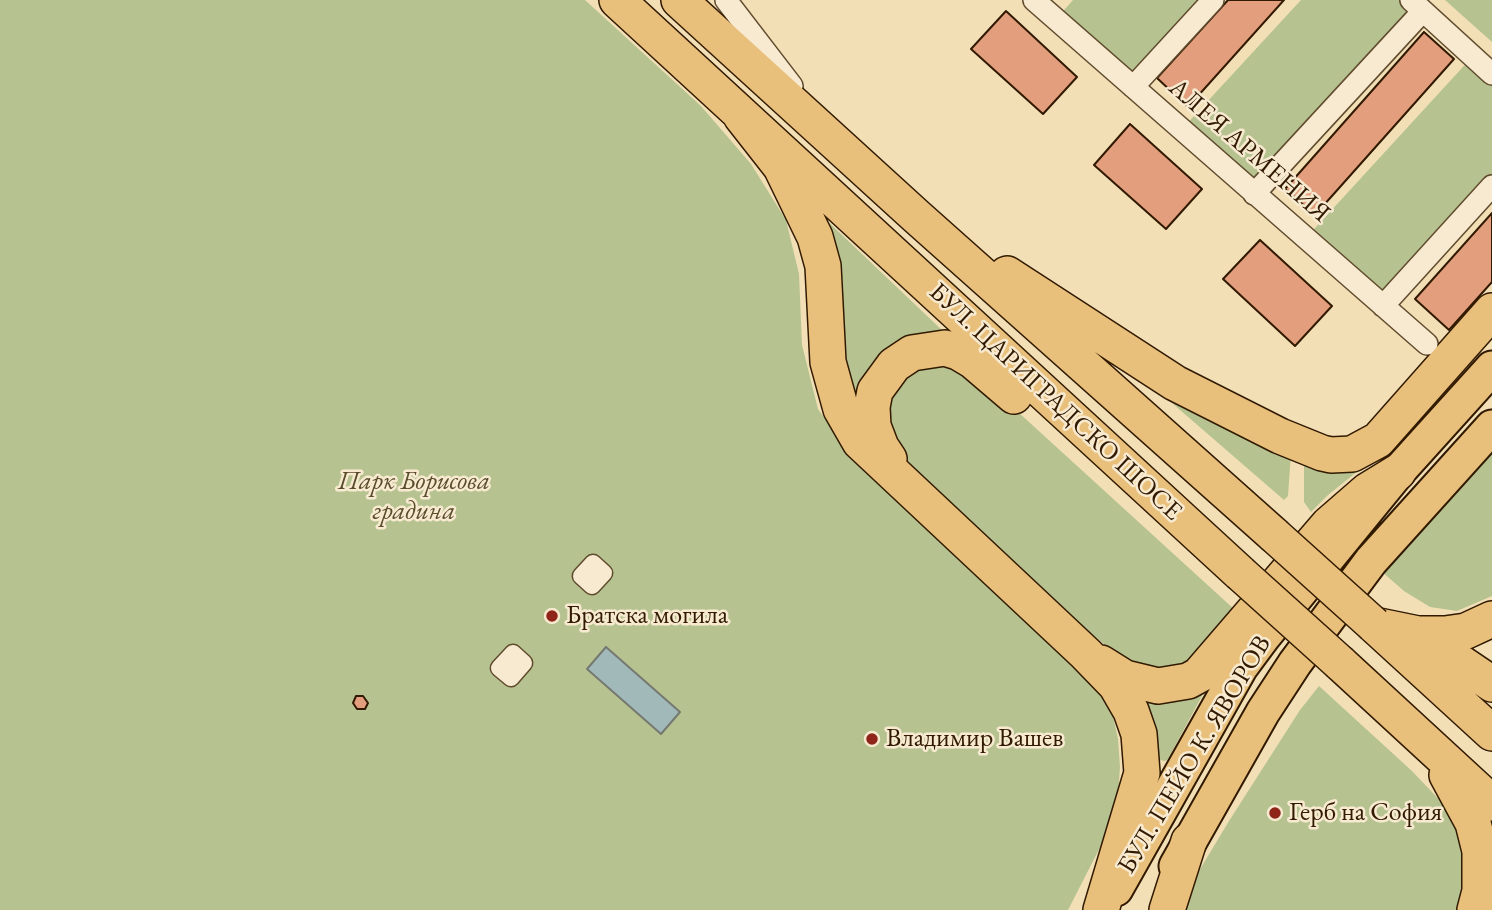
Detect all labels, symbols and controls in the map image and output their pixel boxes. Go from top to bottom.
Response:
street label: АЛЕЯ АРМЕНИЯ [1162,72,1336,230]
street label: БУЛ. ЦАРИГРАДСКО ШОСЕ [922,277,1188,527]
park label: Парк Борисова градина [338,466,490,528]
place label: Братска могила [566,600,728,632]
marker: Братска могила [544,608,560,624]
street label: БУЛ. ПЕЙО К. ЯВОРОВ [1112,630,1278,880]
place label: Владимир Вашев [886,723,1063,755]
marker: Владимир Вашев [864,731,880,747]
place label: Герб на София [1289,797,1442,829]
marker: Герб на София [1267,805,1283,821]

